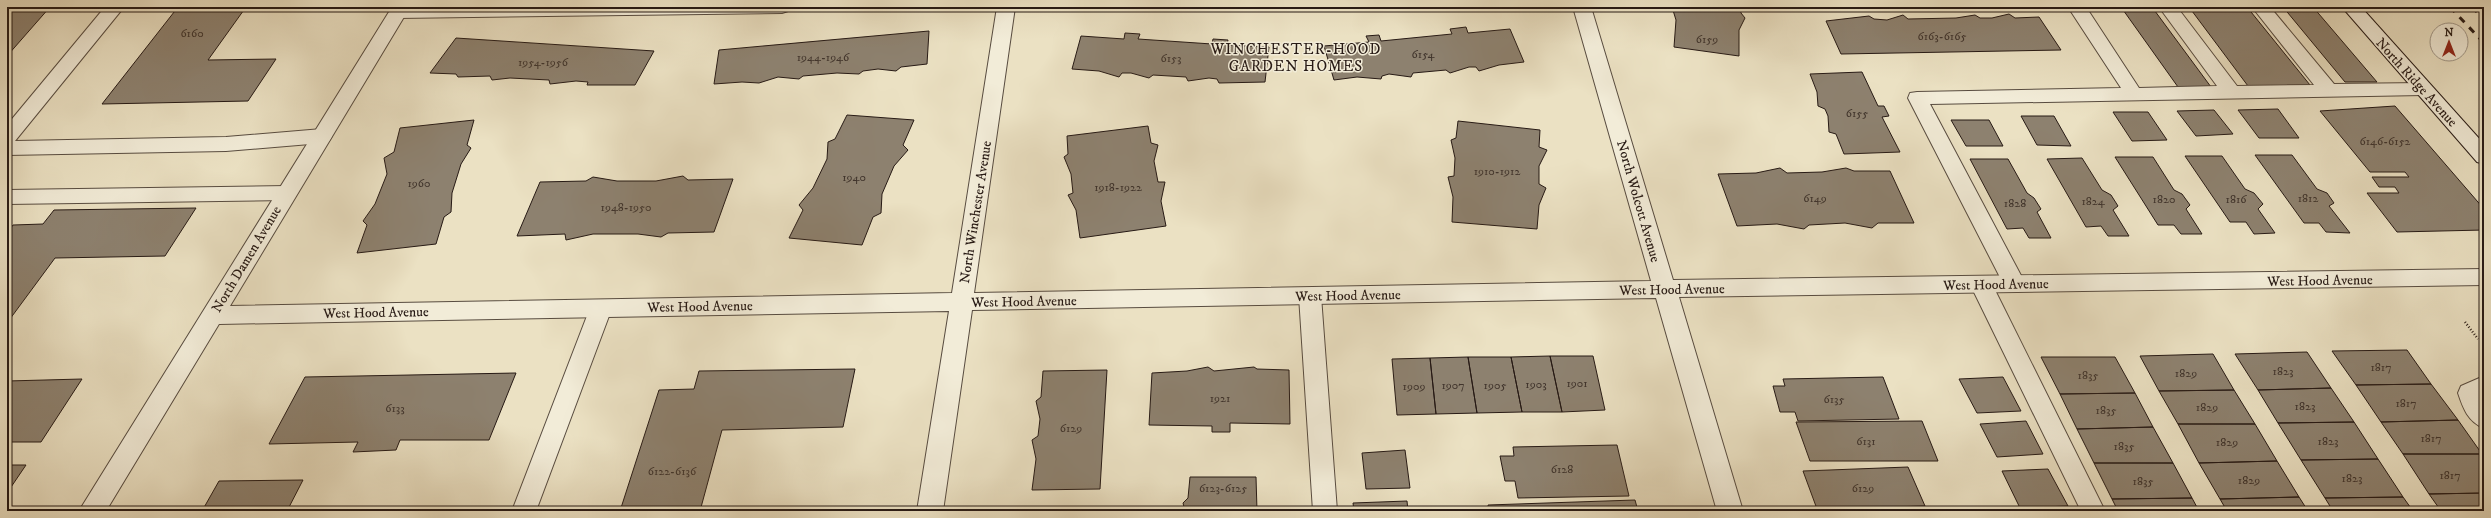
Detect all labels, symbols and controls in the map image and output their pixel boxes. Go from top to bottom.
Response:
north arrow [2429,22,2469,62]
house number: 6160 [180,26,204,41]
house number: 6163-6165 [1918,29,1966,44]
house number: 6159 [1696,32,1718,47]
street label: North Ridge Avenue [2373,34,2461,130]
district label: WINCHESTER-HOOD GARDEN HOMES [1210,40,1381,76]
house number: 6154 [1412,47,1435,62]
house number: 1944-1946 [797,50,850,65]
house number: 6153 [1161,51,1181,66]
house number: 1954-1956 [518,55,569,70]
house number: 6155 [1846,106,1868,121]
house number: 6146-6152 [2360,134,2411,149]
street label: North Wolcott Avenue [1612,138,1664,265]
street label: North Winchester Avenue [956,139,996,285]
house number: 1910-1912 [1474,164,1520,179]
house number: 1940 [842,170,866,185]
house number: 1960 [407,176,431,191]
house number: 1918-1922 [1094,180,1142,195]
house number: 6149 [1803,191,1827,206]
house number: 1812 [2298,191,2318,206]
house number: 1820 [2153,192,2175,207]
house number: 1816 [2225,192,2247,207]
house number: 1824 [2081,194,2106,209]
house number: 1828 [2004,196,2026,211]
house number: 1948-1950 [601,200,651,215]
street label: North Damen Avenue [208,203,286,316]
street label: West Hood Avenue [2266,271,2373,291]
street label: West Hood Avenue [1942,275,2049,295]
street label: West Hood Avenue [1618,280,1725,300]
street label: West Hood Avenue [1294,286,1401,306]
street label: West Hood Avenue [970,292,1077,312]
street label: West Hood Avenue [646,297,753,317]
street label: West Hood Avenue [322,303,429,323]
house number: 1817 [2370,360,2392,375]
house number: 1823 [2273,364,2293,379]
house number: 1829 [2175,366,2197,381]
house number: 1835 [2078,368,2098,383]
house number: 1901 [1566,376,1588,391]
house number: 1903 [1525,377,1547,392]
house number: 1907 [1441,378,1465,393]
house number: 1905 [1484,378,1506,393]
house number: 1909 [1403,379,1425,394]
house number: 1921 [1210,391,1230,406]
house number: 6135 [1823,392,1845,407]
house number: 1817 [2395,396,2417,411]
house number: 1823 [2295,399,2315,414]
house number: 1829 [2196,400,2218,415]
house number: 6133 [385,401,405,416]
house number: 1835 [2096,403,2116,418]
house number: 6129 [1060,421,1082,436]
house number: 1817 [2420,431,2442,446]
house number: 6131 [1856,434,1876,449]
house number: 1823 [2318,434,2338,449]
house number: 1829 [2216,435,2238,450]
house number: 1835 [2114,439,2134,454]
house number: 6128 [1551,462,1573,477]
house number: 6122-6136 [648,464,697,479]
house number: 1817 [2439,468,2461,483]
house number: 1823 [2342,471,2362,486]
house number: 1829 [2238,473,2260,488]
house number: 1835 [2133,474,2153,489]
house number: 6123-6125 [1199,481,1247,496]
house number: 6129 [1852,481,1874,496]

